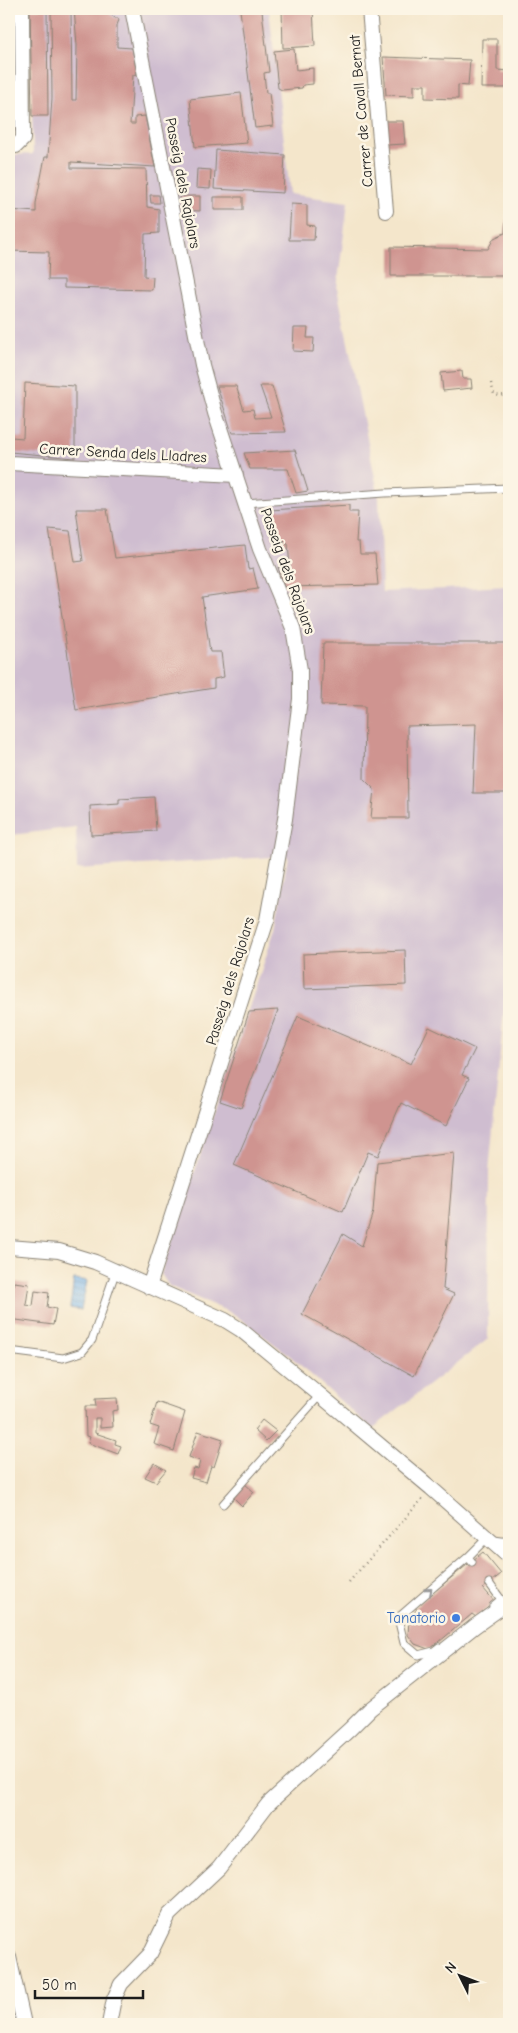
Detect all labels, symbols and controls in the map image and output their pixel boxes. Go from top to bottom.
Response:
street label: Carrer de Cavall Bernat [345,33,377,188]
street label: Passeig dels Rajolars [161,116,205,250]
street label: Carrer Senda dels Lladres [39,440,207,466]
street label: Passeig dels Rajolars [257,505,319,637]
street label: Passeig dels Rajolars [202,915,258,1047]
one-way arrow [424,1587,433,1596]
place label: Tanatorio [387,1609,446,1627]
marker: Tanatorio [450,1612,462,1624]
north arrow [436,1950,486,2000]
text: N [441,1959,460,1977]
scale bar [35,1968,142,2000]
text: 50 m [42,1976,77,1994]

